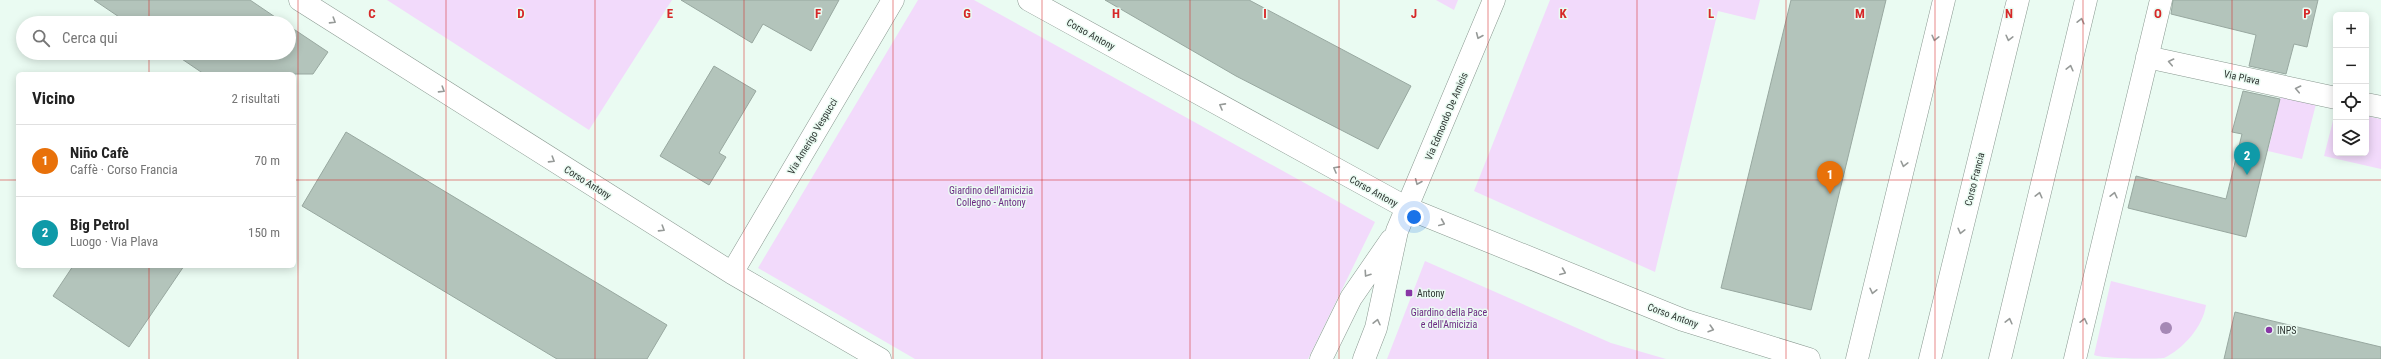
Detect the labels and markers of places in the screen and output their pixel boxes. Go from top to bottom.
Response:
pin: 2 [2234,142,2260,175]
pin: 1 [1817,161,1843,194]
marker: Antony [1404,288,1414,298]
place label: Antony [1417,288,1445,299]
marker: INPS [2264,325,2274,335]
place label: INPS [2277,325,2296,336]

